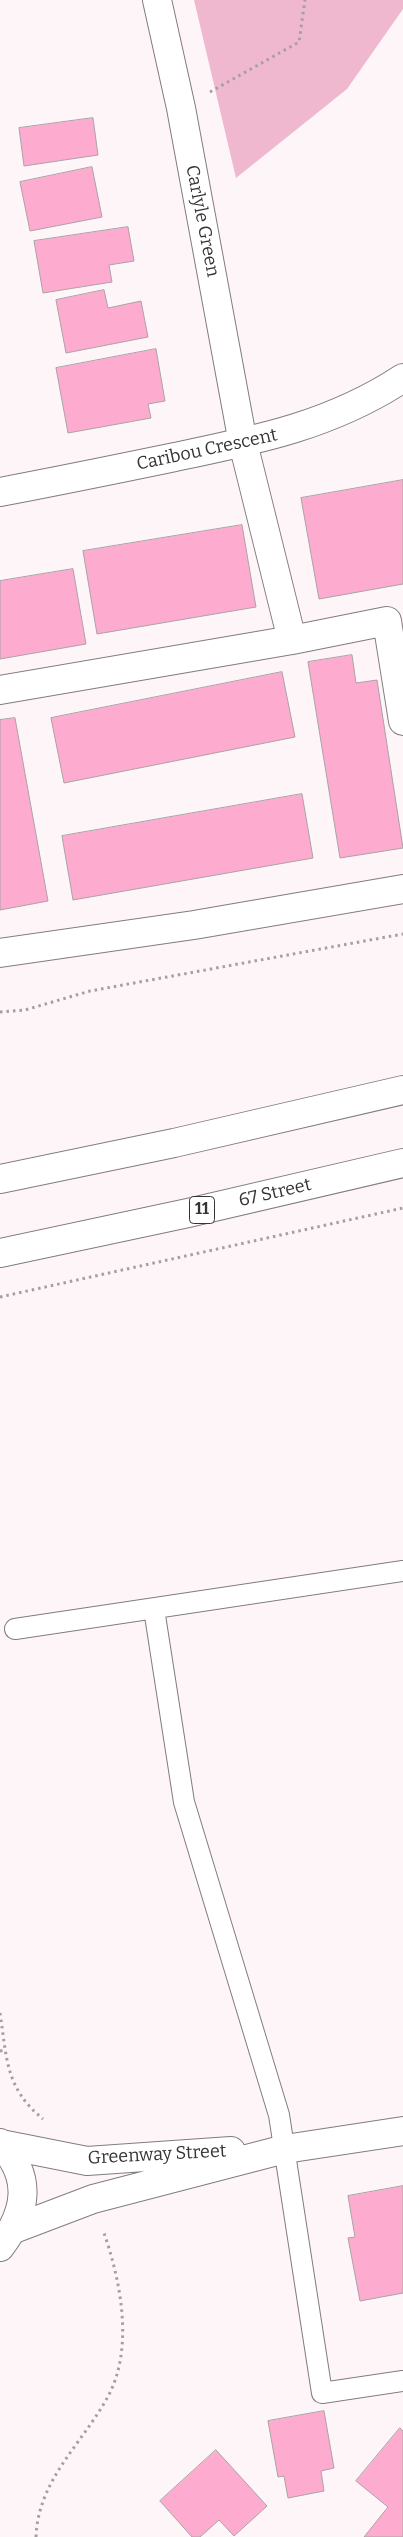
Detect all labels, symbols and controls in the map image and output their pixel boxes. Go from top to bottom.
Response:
street label: Carlyle Green [181,163,223,279]
street label: Caribou Crescent [135,425,279,475]
street label: 67 Street [237,1174,313,1212]
road number: 11 [190,1196,214,1224]
street label: Greenway Street [87,2141,227,2169]

